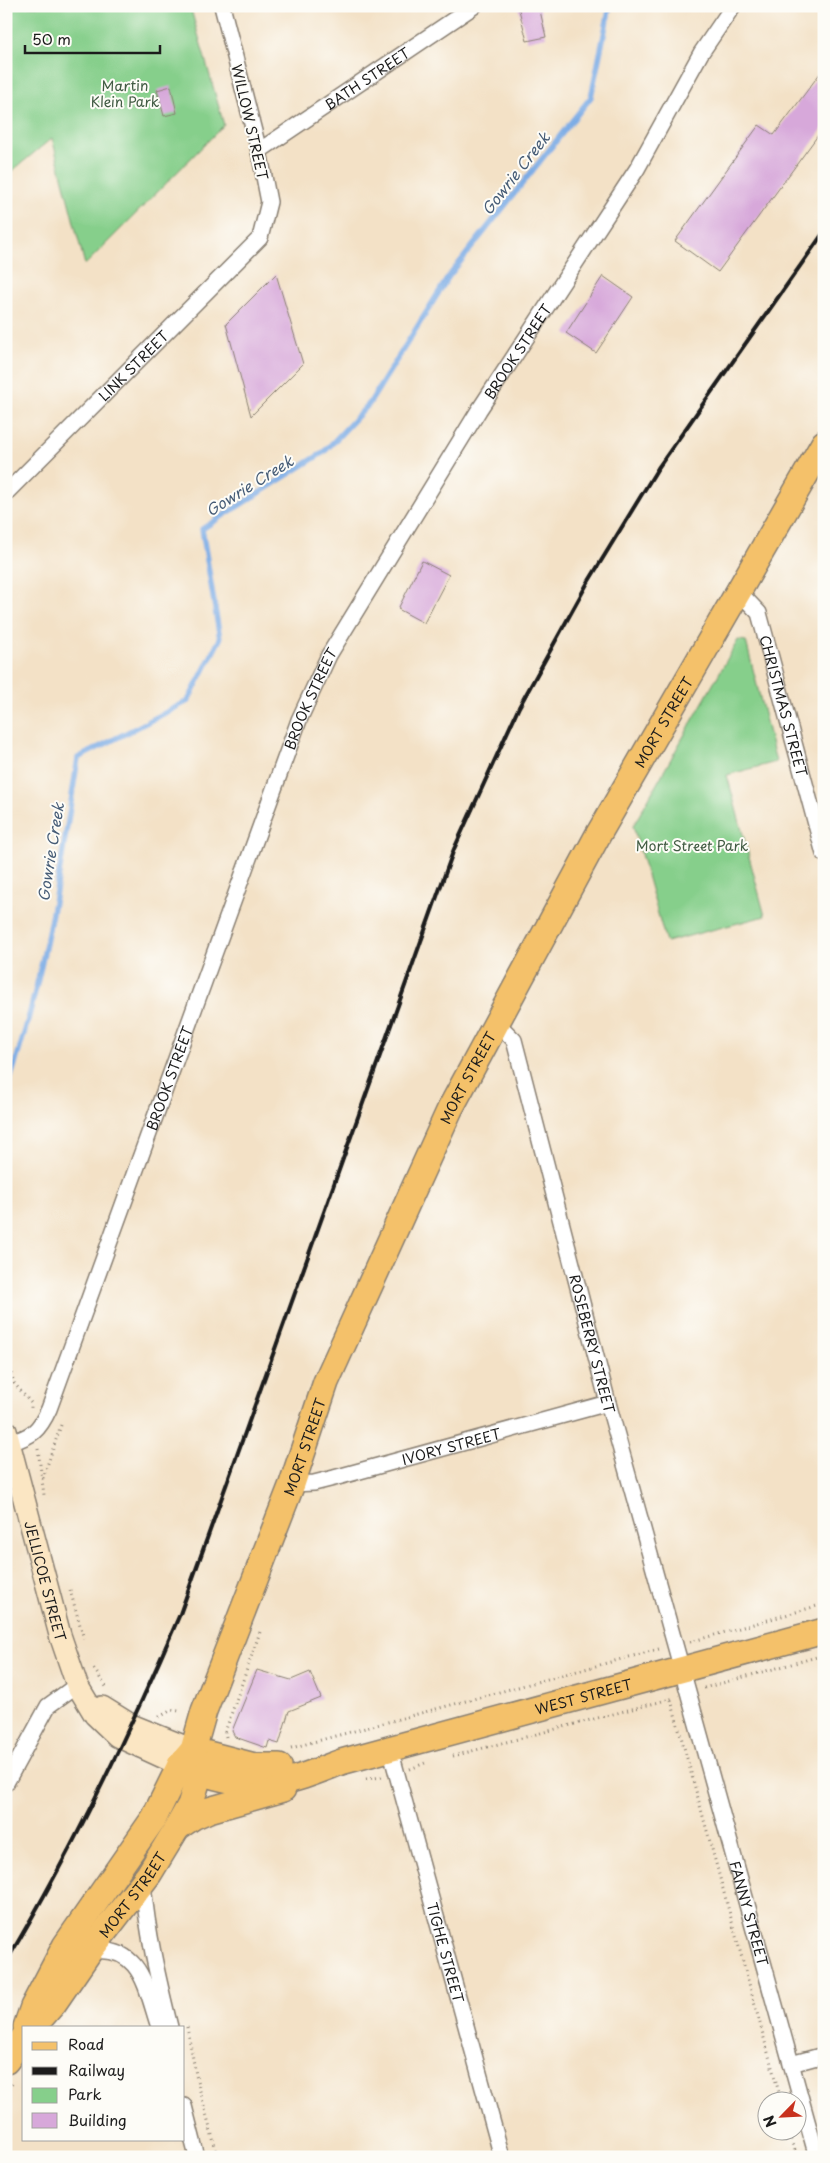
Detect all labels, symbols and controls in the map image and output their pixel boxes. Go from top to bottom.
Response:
scale bar [25,22,160,54]
text: 50 m [32,27,71,50]
street label: BATH STREET [320,42,414,115]
street label: WILLOW STREET [226,62,274,182]
park label: Martin Klein Park [91,75,160,112]
water label: Gowrie Creek [475,126,555,219]
street label: BROOK STREET [479,299,556,403]
street label: LINK STREET [93,325,173,406]
water label: Gowrie Creek [201,448,298,521]
street label: CHRISTMAS STREET [755,633,813,779]
street label: BROOK STREET [279,643,342,753]
street label: MORT STREET [629,672,698,771]
water label: Gowrie Creek [31,800,69,903]
park label: Mort Street Park [636,835,749,856]
street label: BROOK STREET [140,1023,198,1133]
street label: MORT STREET [434,1027,501,1127]
street label: ROSEBERRY STREET [565,1272,621,1416]
street label: MORT STREET [278,1395,331,1499]
street label: IVORY STREET [399,1422,503,1470]
street label: JELLICOE STREET [20,1518,72,1644]
street label: WEST STREET [532,1673,635,1719]
street label: MORT STREET [93,1847,171,1942]
street label: FANNY STREET [725,1858,774,1969]
street label: TIGHE STREET [422,1900,470,2005]
legend [22,2026,185,2140]
text: Road [68,2032,104,2055]
text: Railway [68,2058,125,2081]
text: Park [68,2082,102,2105]
north arrow [758,2090,808,2140]
text: Building [68,2108,127,2131]
text: N [758,2112,782,2131]

